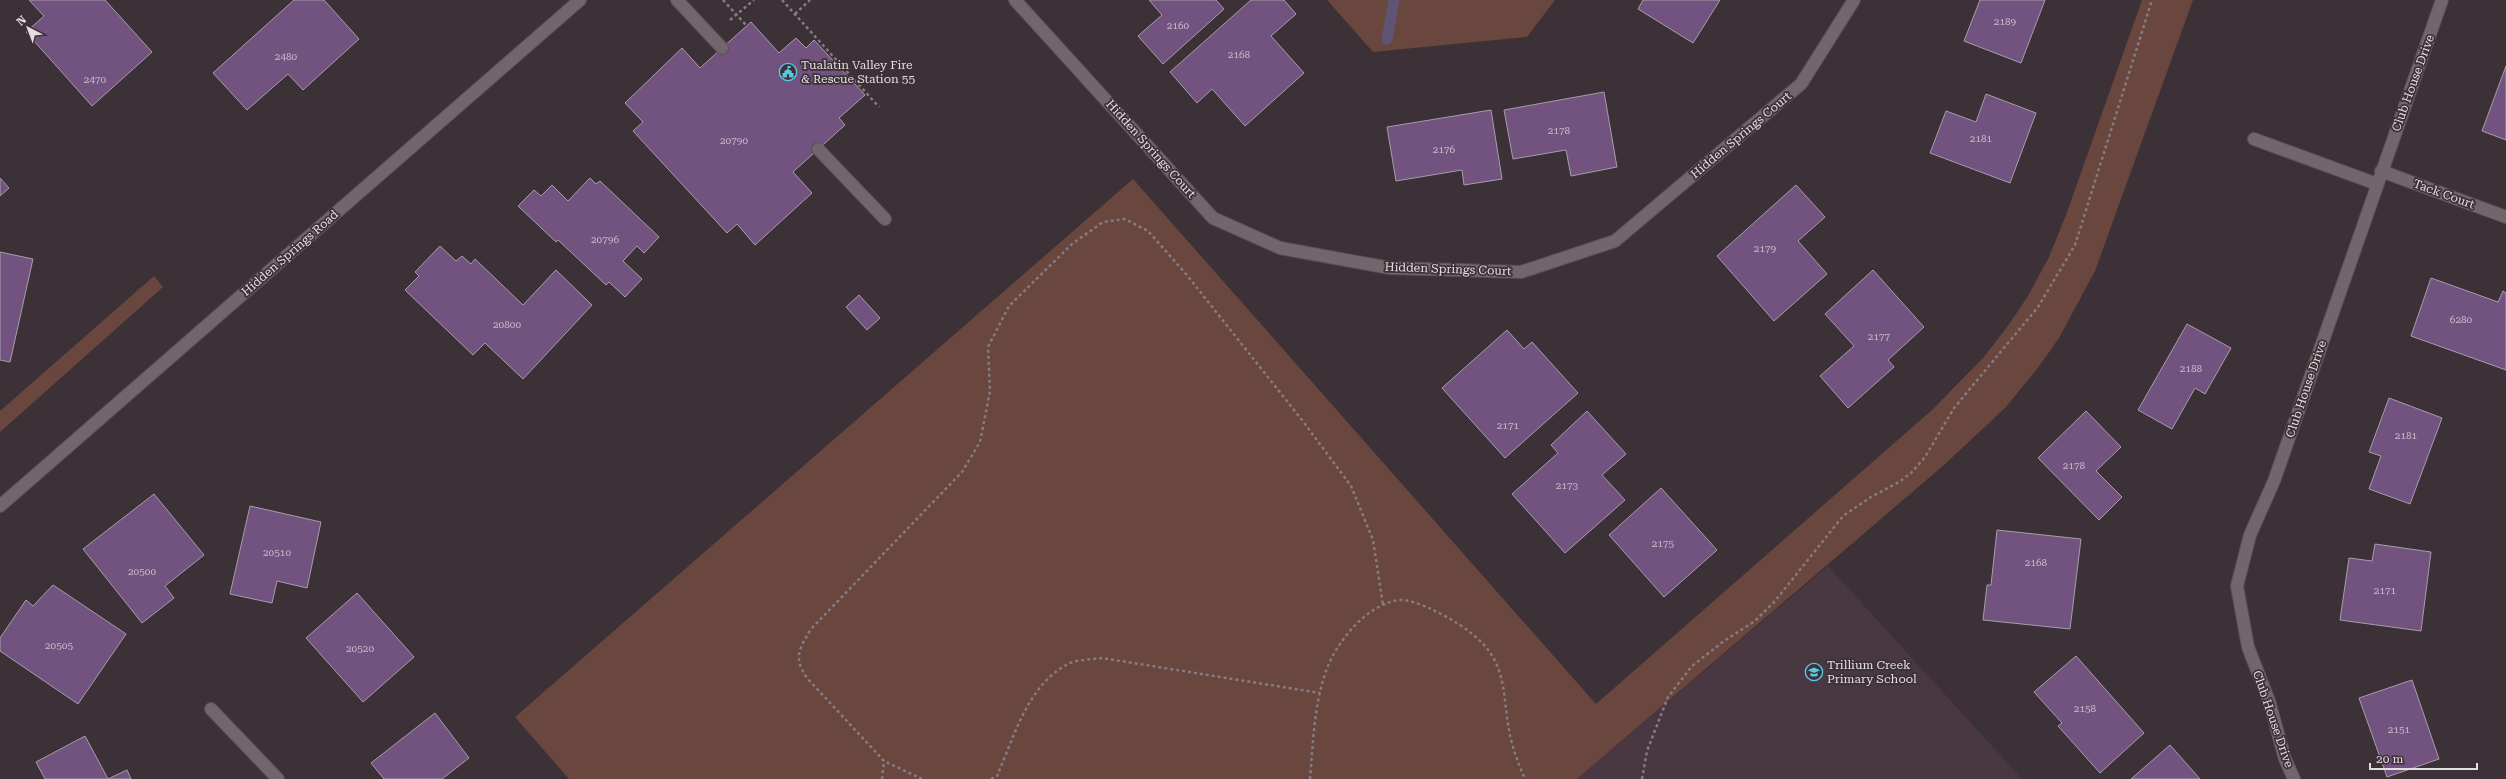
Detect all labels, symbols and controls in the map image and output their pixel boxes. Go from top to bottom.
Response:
north arrow [8,8,48,48]
text: N [14,13,30,29]
house number: 2189 [1994,16,2017,27]
house number: 2160 [1167,20,1190,31]
street label: Club House Drive [2389,32,2437,133]
house number: 2168 [1228,49,1251,60]
house number: 2480 [275,51,298,62]
place label: Tualatin Valley Fire & Rescue Station 55 [801,58,916,86]
public building icon: Tualatin Valley Fire & Rescue Station 55 [778,62,798,82]
house number: 2470 [84,74,107,85]
street label: Hidden Springs Court [1688,88,1795,181]
street label: Hidden Springs Court [1103,97,1199,201]
house number: 2178 [1548,125,1571,136]
house number: 2181 [1970,133,1993,144]
house number: 20790 [720,135,748,146]
house number: 2176 [1433,144,1456,155]
street label: Tack Court [2411,176,2477,212]
street label: Hidden Springs Road [239,207,341,299]
house number: 20796 [591,234,619,245]
house number: 2179 [1754,243,1777,254]
street label: Hidden Springs Court [1384,260,1512,278]
house number: 6280 [2450,314,2473,325]
house number: 20800 [493,319,521,330]
house number: 2177 [1868,331,1891,342]
street label: Club House Drive [2283,338,2329,439]
house number: 2188 [2180,363,2203,374]
house number: 2171 [1497,420,1520,431]
house number: 2181 [2395,430,2418,441]
house number: 2178 [2063,460,2086,471]
house number: 2173 [1556,480,1579,491]
house number: 2175 [1652,538,1675,549]
house number: 20510 [263,547,291,558]
house number: 2168 [2025,557,2048,568]
house number: 20500 [128,566,156,577]
house number: 2171 [2374,585,2397,596]
house number: 20505 [45,640,73,651]
house number: 20520 [346,643,374,654]
place label: Trillium Creek Primary School [1827,658,1917,686]
school or university icon: Trillium Creek Primary School [1804,662,1824,682]
street label: Club House Drive [2250,669,2296,770]
house number: 2158 [2074,703,2097,714]
house number: 2151 [2388,724,2411,735]
scale bar [2370,745,2477,771]
text: 20 m [2376,752,2403,766]

